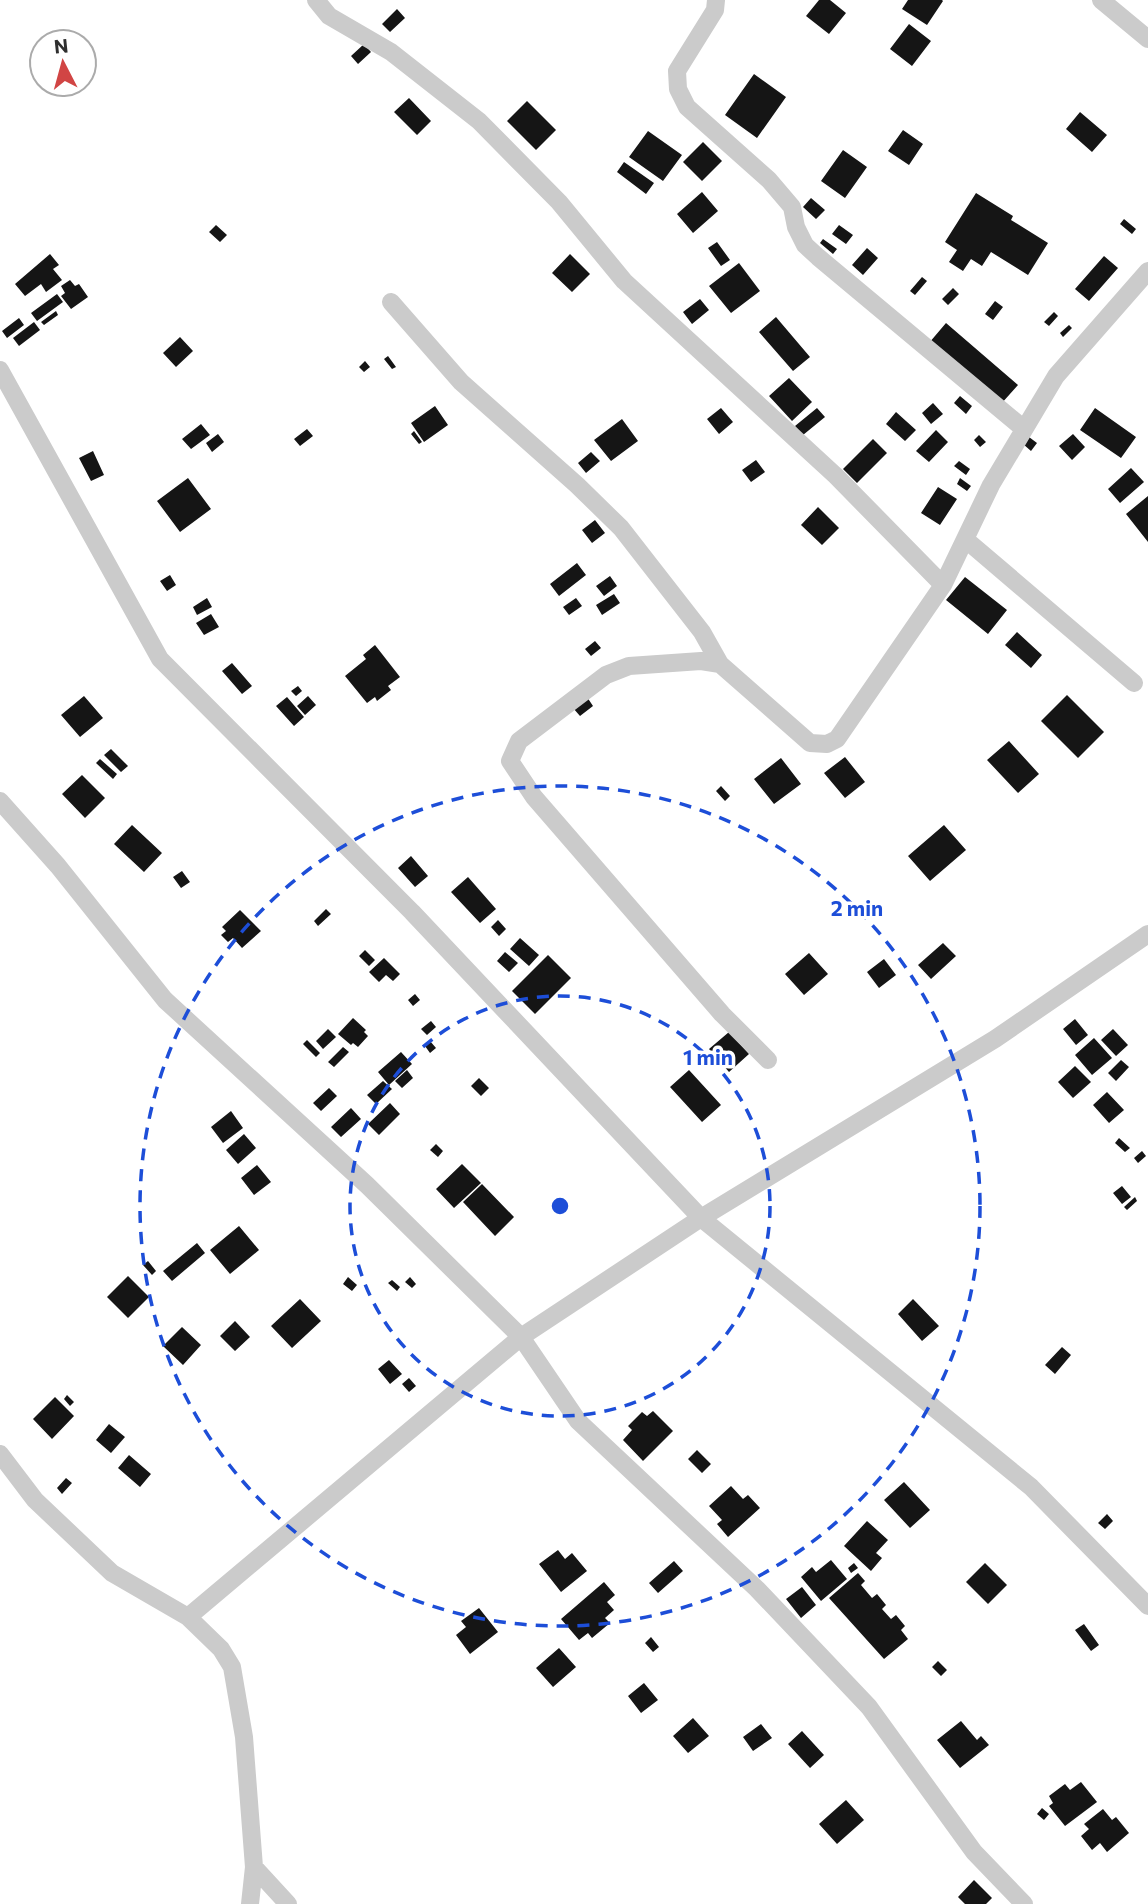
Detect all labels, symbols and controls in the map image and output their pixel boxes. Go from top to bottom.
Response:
north arrow [28,28,98,98]
text: N [53,33,69,58]
text: 2 min [831,895,883,920]
text: 1 min [683,1044,733,1069]
centre of rings [548,1194,572,1218]

